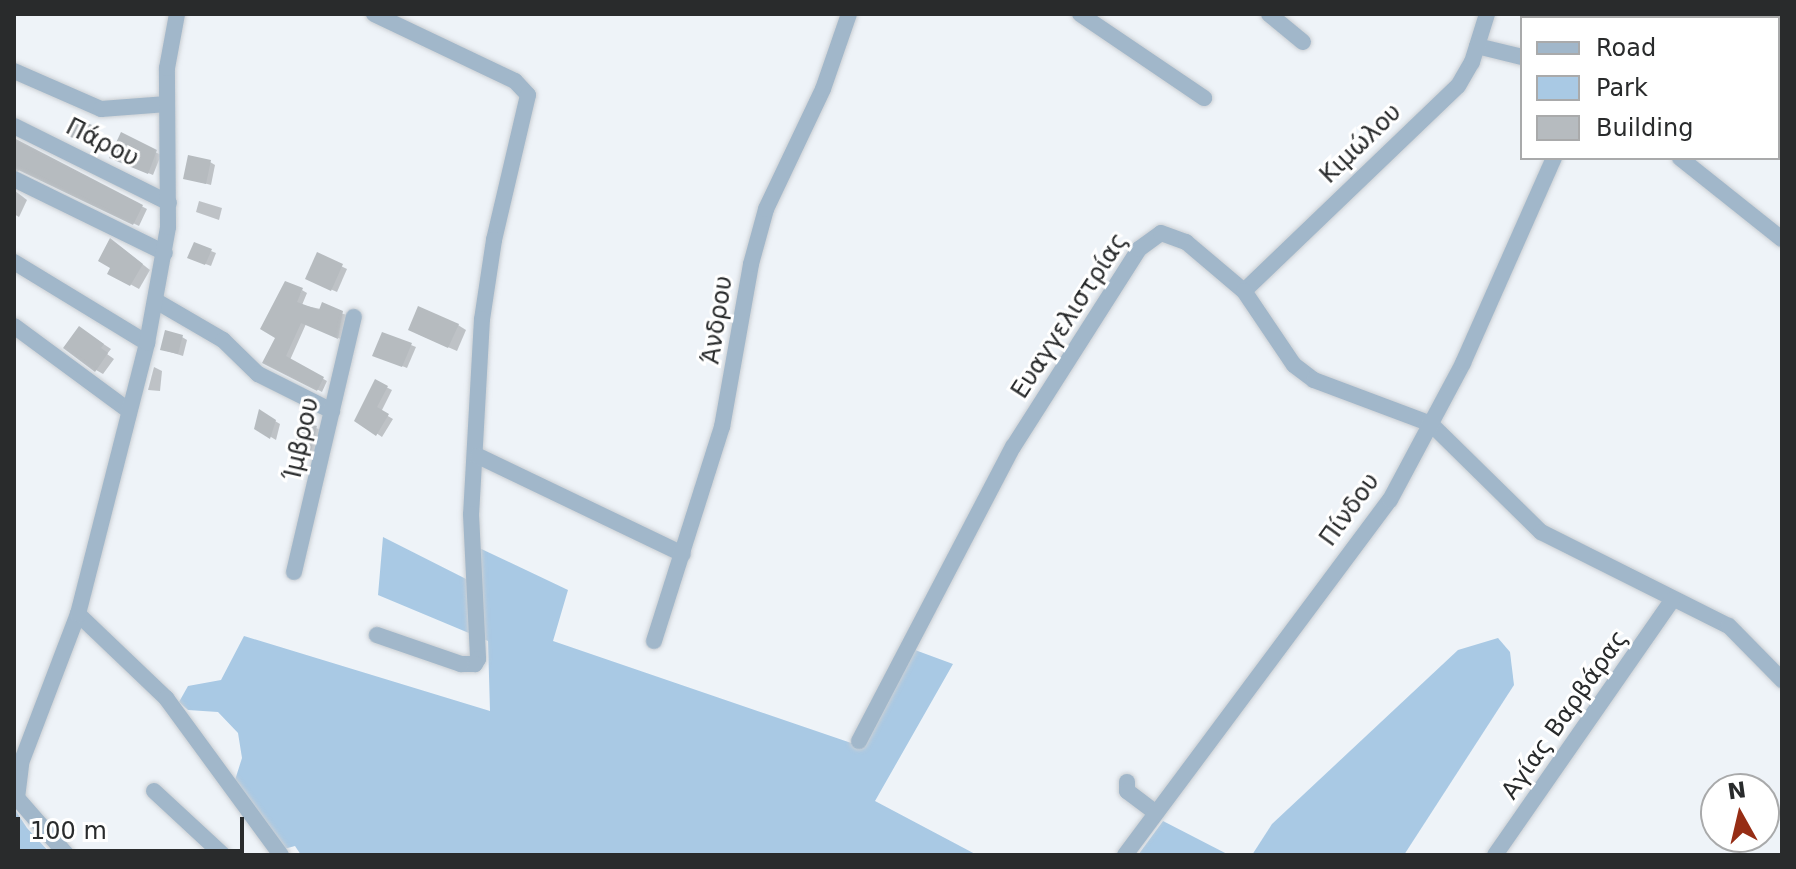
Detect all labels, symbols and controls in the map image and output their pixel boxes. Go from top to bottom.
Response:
legend [1520,16,1780,160]
text: Road [1596,34,1656,62]
text: Park [1596,74,1648,102]
street label: Κιμώλου [1314,98,1408,190]
street label: Πάρου [61,113,143,173]
text: Building [1596,114,1693,142]
street label: Ευαγγελιστρίας [1006,228,1134,404]
street label: Άνδρου [697,274,739,366]
street label: Ίμβρου [279,395,325,483]
street label: Πίνδου [1314,468,1386,552]
street label: Αγίας Βαρβάρας [1496,625,1634,805]
north arrow [1700,773,1780,853]
text: N [1726,777,1748,804]
scale bar [20,801,248,851]
text: 100 m [30,817,107,845]

